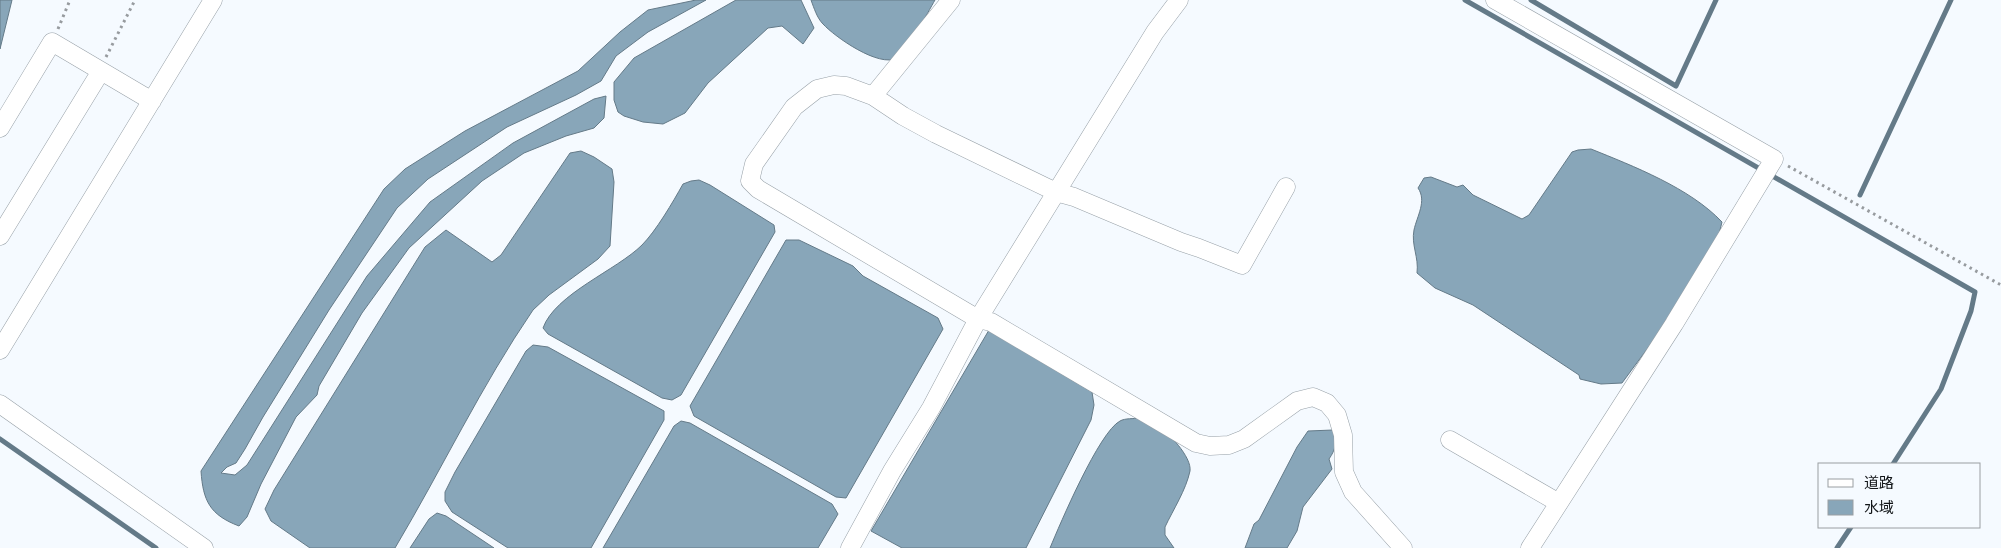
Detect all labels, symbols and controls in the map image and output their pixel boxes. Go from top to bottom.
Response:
legend [1818,463,1981,528]
text: 道路 [1864,472,1894,493]
text: 水域 [1864,497,1894,518]

